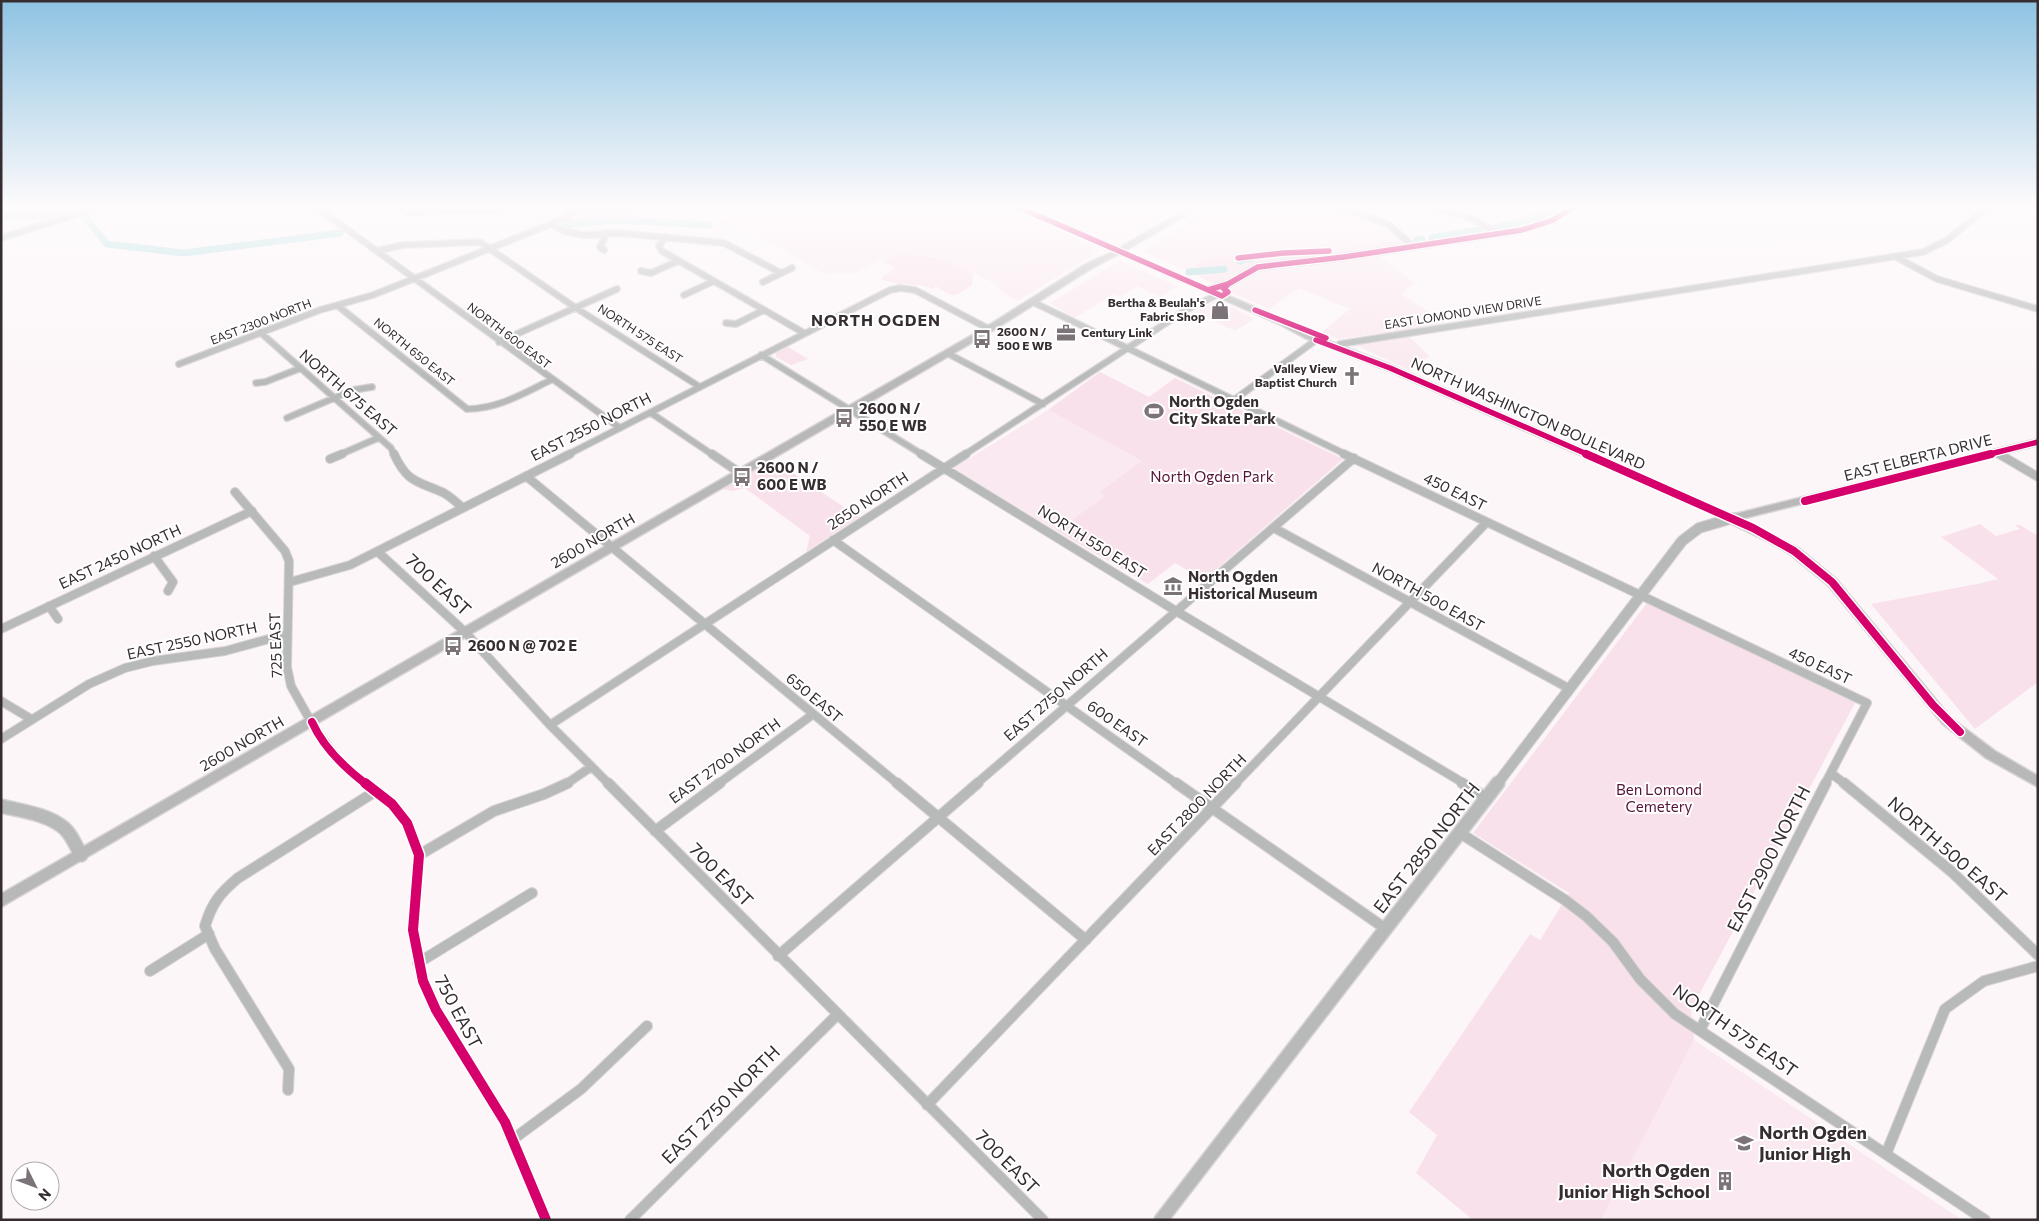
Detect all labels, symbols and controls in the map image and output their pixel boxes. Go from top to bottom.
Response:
street label: EAST LOMOND VIEW DRIVE [1383,293,1542,331]
street label: EAST 2300 NORTH [208,295,313,347]
place label: Bertha & Beulah's Fabric Shop [1108,295,1205,323]
street label: NORTH 600 EAST [465,299,554,371]
shop icon: Bertha & Beulah's Fabric Shop [1209,299,1231,321]
street label: NORTH 575 EAST [596,301,686,366]
district label: NORTH OGDEN [811,310,941,329]
street label: NORTH 650 EAST [371,314,458,388]
office icon: Century Link [1055,322,1077,344]
place label: 2600 N / 500 E WB [997,324,1052,352]
place label: Century Link [1081,325,1152,339]
bus stop icon: 2600 N / 500 E WB [971,328,993,350]
street label: NORTH 675 EAST [296,345,401,440]
street label: NORTH WASHINGTON BOULEVARD [1408,353,1648,473]
place label: Valley View Baptist Church [1255,361,1337,389]
church icon: Valley View Baptist Church [1341,365,1363,387]
street label: EAST 2550 NORTH [527,388,654,464]
place label: North Ogden City Skate Park [1169,392,1276,427]
place label: 2600 N / 550 E WB [859,399,927,434]
sports icon: North Ogden City Skate Park [1143,400,1165,422]
bus stop icon: 2600 N / 550 E WB [833,407,855,429]
street label: EAST ELBERTA DRIVE [1842,430,1994,484]
place label: 2600 N / 600 E WB [757,458,827,493]
bus stop icon: 2600 N / 600 E WB [731,466,753,488]
street label: 2650 NORTH [824,467,911,533]
park label: North Ogden Park [1150,467,1274,485]
street label: 450 EAST [1421,468,1490,514]
street label: NORTH 550 EAST [1035,501,1150,582]
street label: 2600 NORTH [547,509,638,571]
street label: EAST 2450 NORTH [56,520,184,592]
street label: 700 EAST [401,548,476,620]
street label: NORTH 500 EAST [1369,558,1488,635]
place label: North Ogden Historical Museum [1188,567,1318,602]
museum icon: North Ogden Historical Museum [1162,575,1184,597]
street label: 725 EAST [265,612,285,678]
street label: EAST 2550 NORTH [125,617,259,663]
bus stop icon: 2600 N @ 702 E [442,635,464,657]
place label: 2600 N @ 702 E [468,636,577,654]
street label: 450 EAST [1786,643,1855,688]
street label: EAST 2750 NORTH [1000,644,1111,744]
street label: 650 EAST [783,669,847,726]
street label: 600 EAST [1084,696,1151,751]
street label: 2600 NORTH [196,712,287,774]
street label: EAST 2700 NORTH [665,714,784,807]
street label: EAST 2800 NORTH [1143,750,1249,859]
street label: EAST 2850 NORTH [1368,778,1484,917]
park label: Ben Lomond Cemetery [1616,780,1702,815]
street label: EAST 2900 NORTH [1722,782,1815,935]
street label: NORTH 500 EAST [1884,792,2012,907]
street label: 700 EAST [685,838,758,911]
street label: 750 EAST [430,971,487,1052]
street label: NORTH 575 EAST [1669,979,1802,1081]
street label: EAST 2750 NORTH [657,1041,784,1168]
place label: North Ogden Junior High [1759,1121,1867,1164]
street label: 700 EAST [971,1125,1044,1198]
school or university icon: North Ogden Junior High [1733,1132,1755,1154]
place label: North Ogden Junior High School [1558,1159,1710,1202]
north arrow [10,1161,60,1211]
building icon: North Ogden Junior High School [1714,1170,1736,1192]
text: N [35,1185,55,1205]

